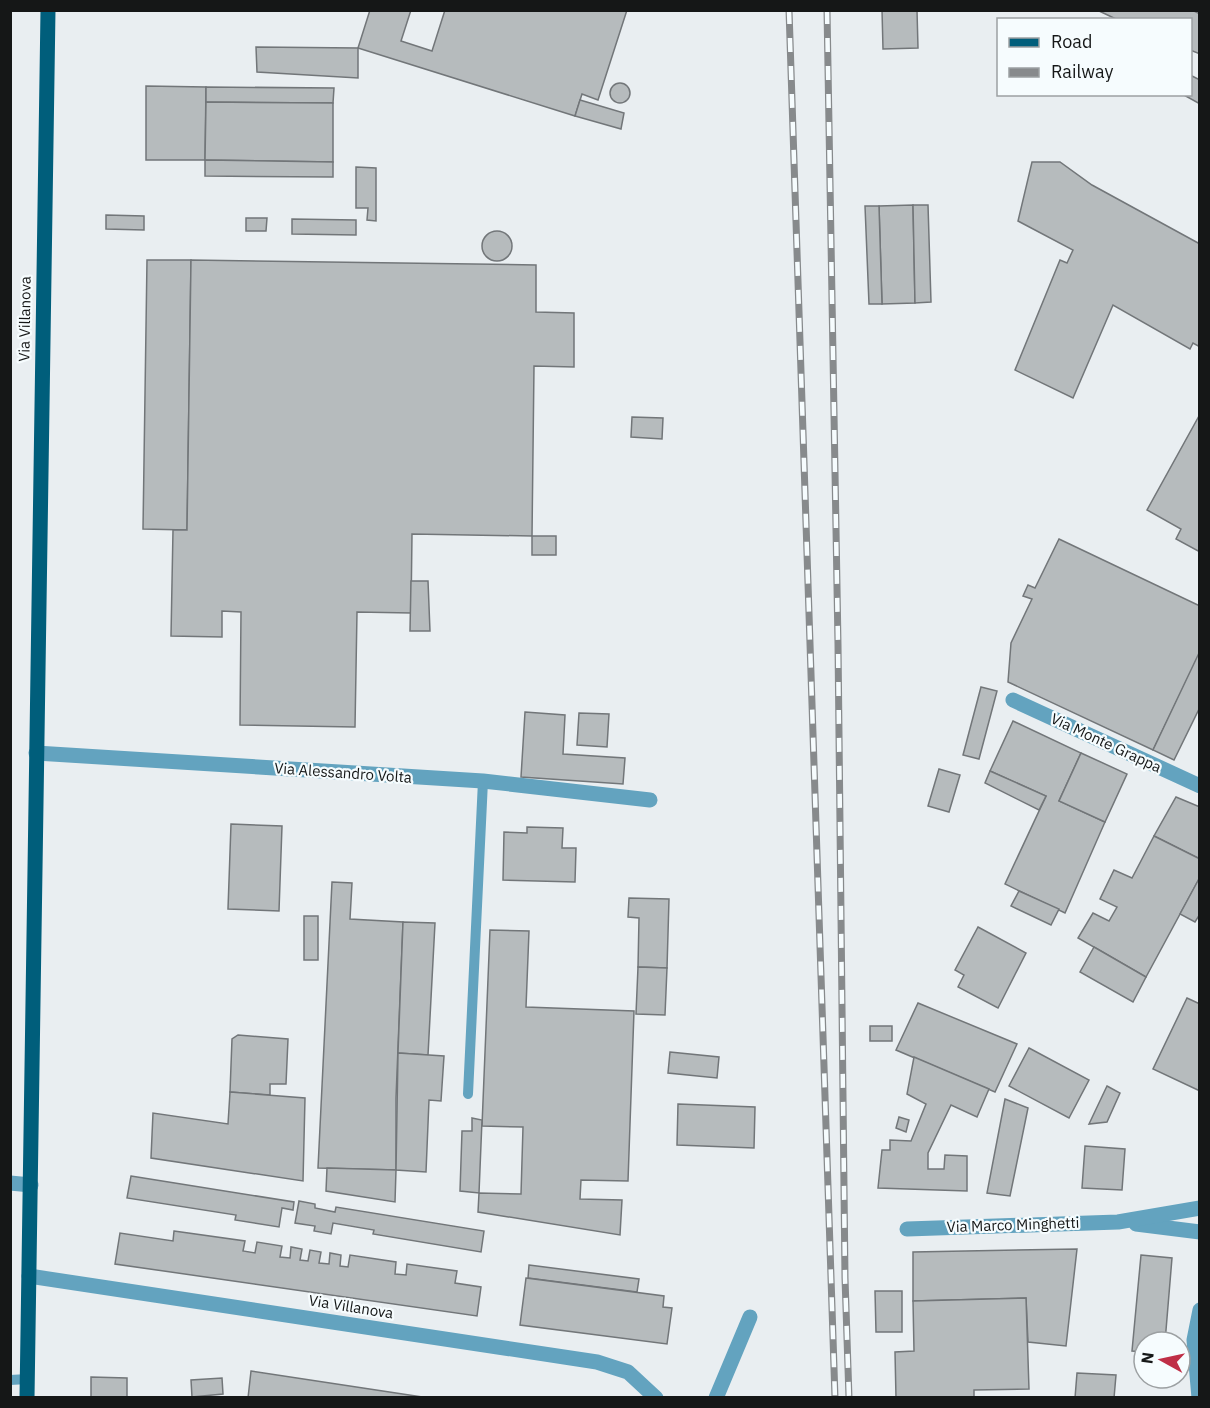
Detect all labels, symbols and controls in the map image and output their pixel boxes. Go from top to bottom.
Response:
legend [997,18,1192,96]
text: Road [1051,30,1092,53]
text: Railway [1051,60,1113,83]
street label: Via Villanova [14,276,35,362]
street label: Via Monte Grappa [1048,709,1165,776]
street label: Via Alessandro Volta [274,758,412,787]
street label: Via Marco Minghetti [946,1213,1080,1236]
street label: Via Villanova [307,1290,395,1323]
north arrow [1132,1330,1192,1390]
text: N [1136,1351,1158,1365]

